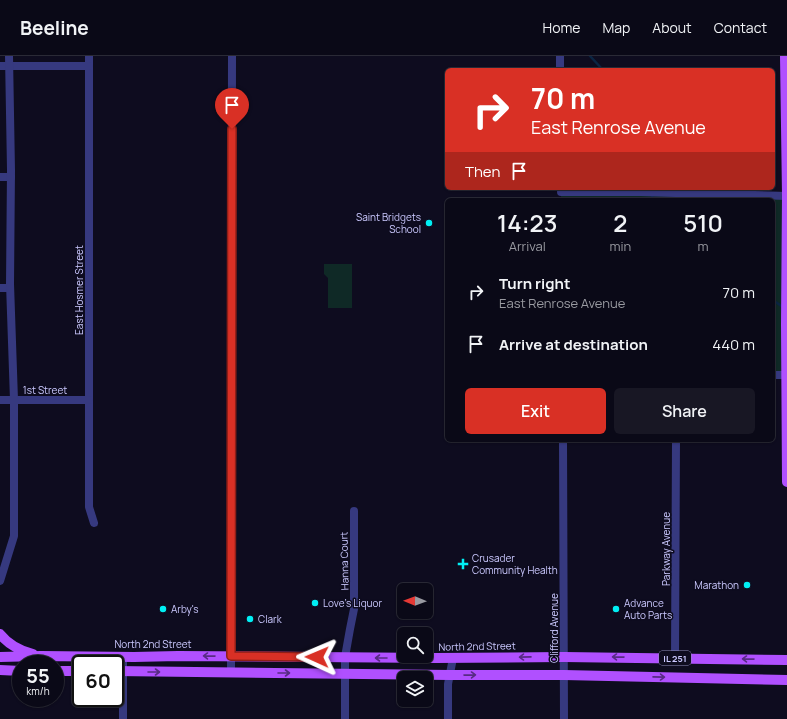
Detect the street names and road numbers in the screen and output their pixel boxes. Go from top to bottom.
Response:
street label: East Hosmer Street [72,245,86,335]
street label: 1st Street [23,383,67,397]
street label: Parkway Avenue [659,512,673,586]
street label: Hanna Court [336,532,352,590]
street label: Clifford Avenue [547,593,561,663]
street label: North 2nd Street [114,637,192,651]
street label: North 2nd Street [438,638,516,654]
road number: IL 251 [659,651,691,665]

